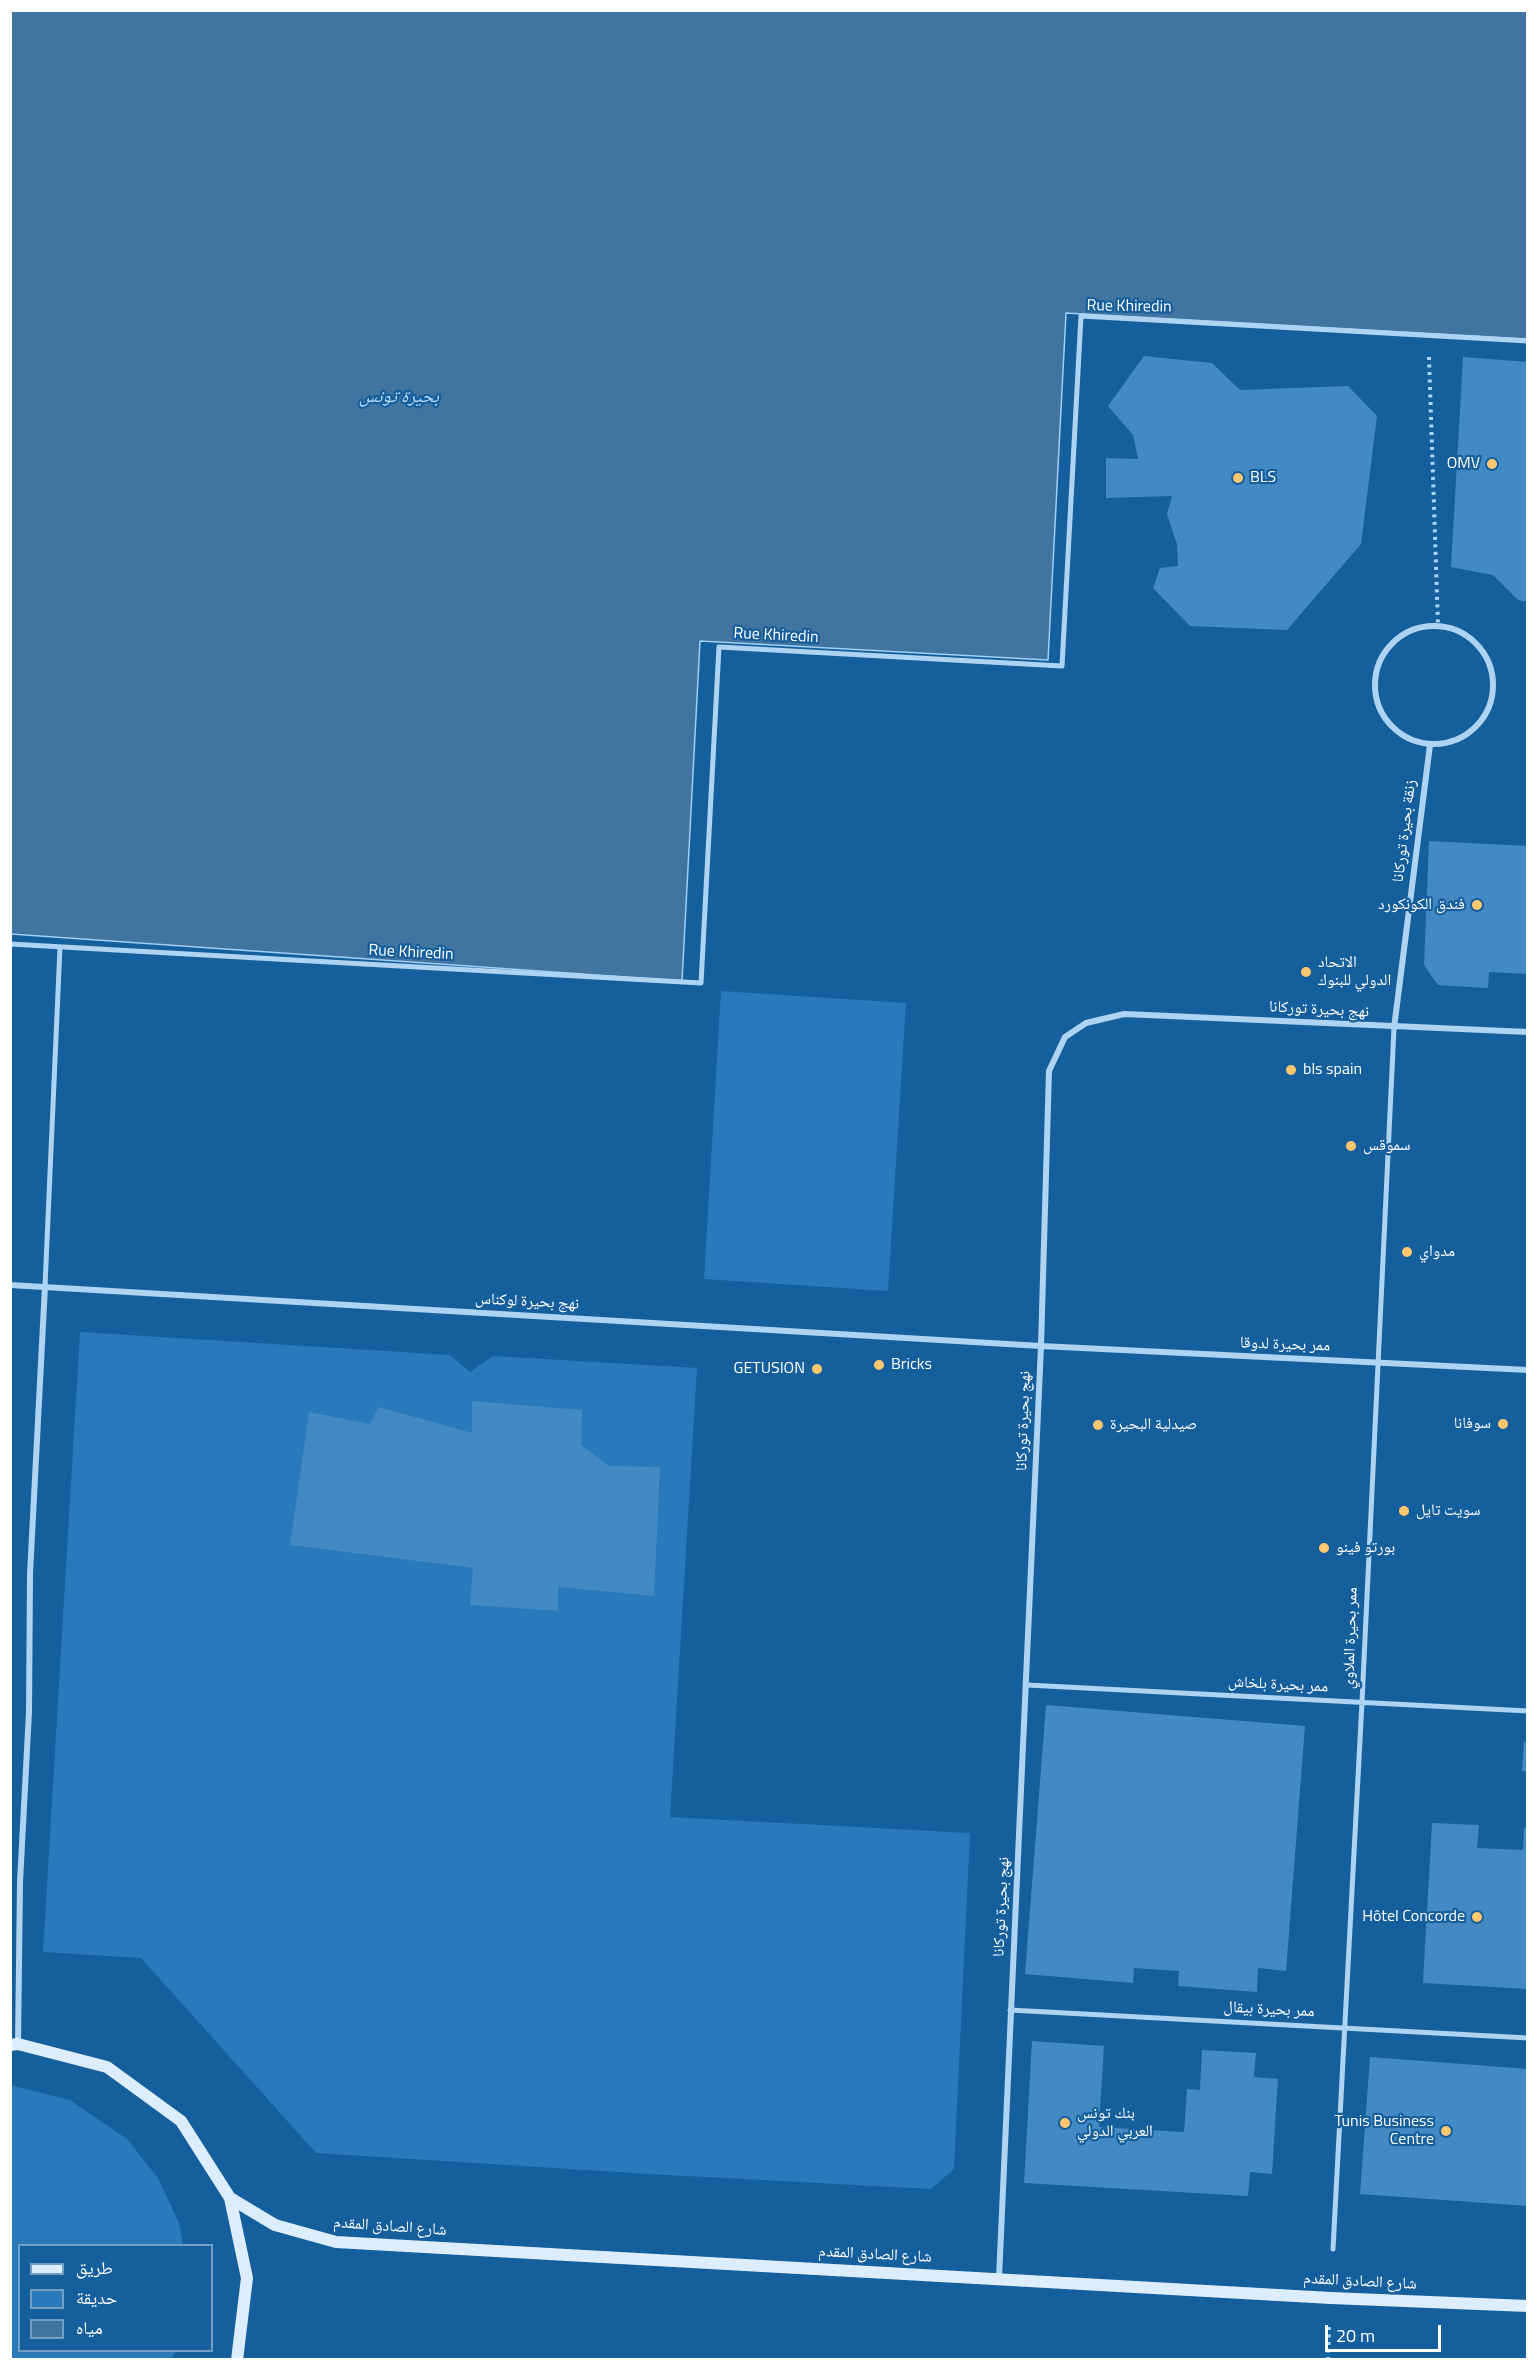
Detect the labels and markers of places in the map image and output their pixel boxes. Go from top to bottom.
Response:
place label: OMV [1447,454,1480,474]
marker: OMV [1485,457,1499,471]
place label: BLS [1250,468,1276,488]
marker: BLS [1231,471,1245,485]
place label: فندق الكونكورد [1378,895,1465,915]
marker: فندق الكونكورد [1470,898,1484,912]
place label: الاتحاد الدولي للبنوك [1318,953,1391,991]
marker: الاتحاد الدولي للبنوك [1299,965,1313,979]
place label: bls spain [1303,1060,1362,1080]
marker: bls spain [1284,1063,1298,1077]
place label: سموقس [1363,1136,1411,1156]
marker: سموقس [1344,1139,1358,1153]
place label: مدواي [1419,1242,1455,1262]
marker: مدواي [1400,1245,1414,1259]
place label: Bricks [891,1355,932,1375]
marker: Bricks [872,1358,886,1372]
place label: GETUSION [734,1359,805,1379]
marker: GETUSION [810,1362,824,1376]
place label: سوفانا [1454,1414,1491,1434]
place label: صيدلية البحيرة [1110,1415,1197,1435]
marker: سوفانا [1496,1417,1510,1431]
marker: صيدلية البحيرة [1091,1418,1105,1432]
place label: سويت تايل [1416,1501,1481,1521]
marker: سويت تايل [1397,1504,1411,1518]
place label: بورتو فينو [1336,1538,1395,1558]
marker: بورتو فينو [1317,1541,1331,1555]
place label: Hôtel Concorde [1362,1907,1465,1927]
marker: Hôtel Concorde [1470,1910,1484,1924]
place label: بنك تونس العربي الدولي [1077,2104,1153,2142]
place label: Tunis Business Centre [1335,2112,1434,2150]
marker: بنك تونس العربي الدولي [1058,2116,1072,2130]
marker: Tunis Business Centre [1439,2124,1453,2138]

